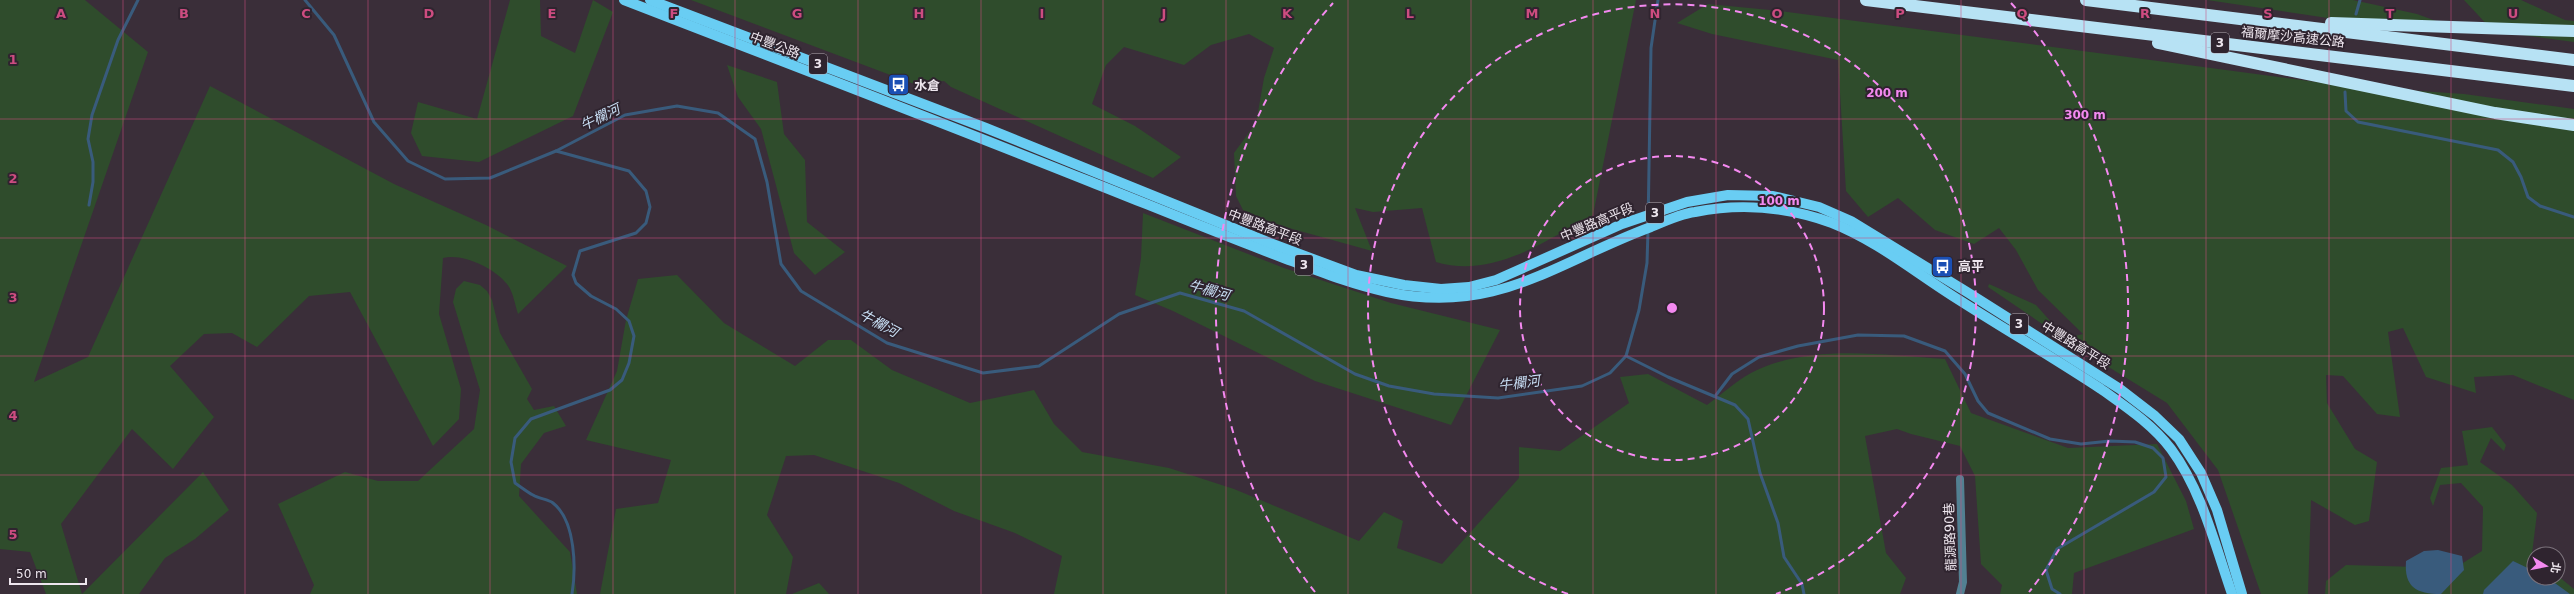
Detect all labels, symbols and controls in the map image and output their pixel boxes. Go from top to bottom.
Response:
text: A [56,6,66,21]
text: B [179,6,189,21]
text: C [301,6,311,21]
text: D [424,6,435,21]
text: E [548,6,556,21]
text: F [670,6,678,21]
text: G [792,6,802,21]
text: H [914,6,924,21]
text: I [1040,6,1044,21]
text: J [1161,6,1166,21]
text: K [1282,6,1293,21]
text: L [1406,6,1414,21]
text: M [1526,6,1538,21]
text: N [1650,6,1660,21]
text: O [1771,6,1783,21]
text: P [1895,6,1905,21]
text: Q [2016,6,2028,21]
text: R [2140,6,2150,21]
text: S [2263,6,2273,21]
text: T [2386,6,2395,21]
text: U [2508,6,2518,21]
street label: 福爾摩沙高速公路 [2240,24,2346,50]
street label: 中豐公路 [748,29,802,61]
road number: 3 [2211,33,2229,53]
text: 1 [8,52,18,67]
road number: 3 [809,54,827,74]
bus stop icon: 水倉 [886,72,912,98]
place label: 水倉 [914,78,940,93]
text: 200 m [1866,86,1908,100]
water label: 牛欄河 [578,99,625,133]
text: 300 m [2064,108,2106,122]
text: 2 [8,171,18,186]
text: 100 m [1758,194,1800,208]
street label: 中豐路高平段 [1558,200,1636,244]
road number: 3 [1646,203,1664,223]
street label: 中豐路高平段 [1226,206,1304,248]
bus stop icon: 高平 [1930,253,1956,279]
road number: 3 [1295,255,1313,275]
place label: 高平 [1958,259,1984,274]
water label: 牛欄河 [1187,277,1234,304]
text: 3 [8,290,18,305]
centre of rings [1665,301,1679,315]
water label: 牛欄河 [857,306,904,341]
road number: 3 [2010,314,2028,334]
street label: 中豐路高平段 [2039,318,2113,372]
water label: 牛欄河 [1497,372,1544,393]
text: 4 [8,408,18,423]
street label: 龍源路90巷 [1941,502,1959,572]
text: 5 [8,527,18,542]
north arrow [2526,546,2566,586]
scale bar [10,560,86,586]
text: 北 [2548,561,2563,574]
text: 50 m [16,567,47,581]

